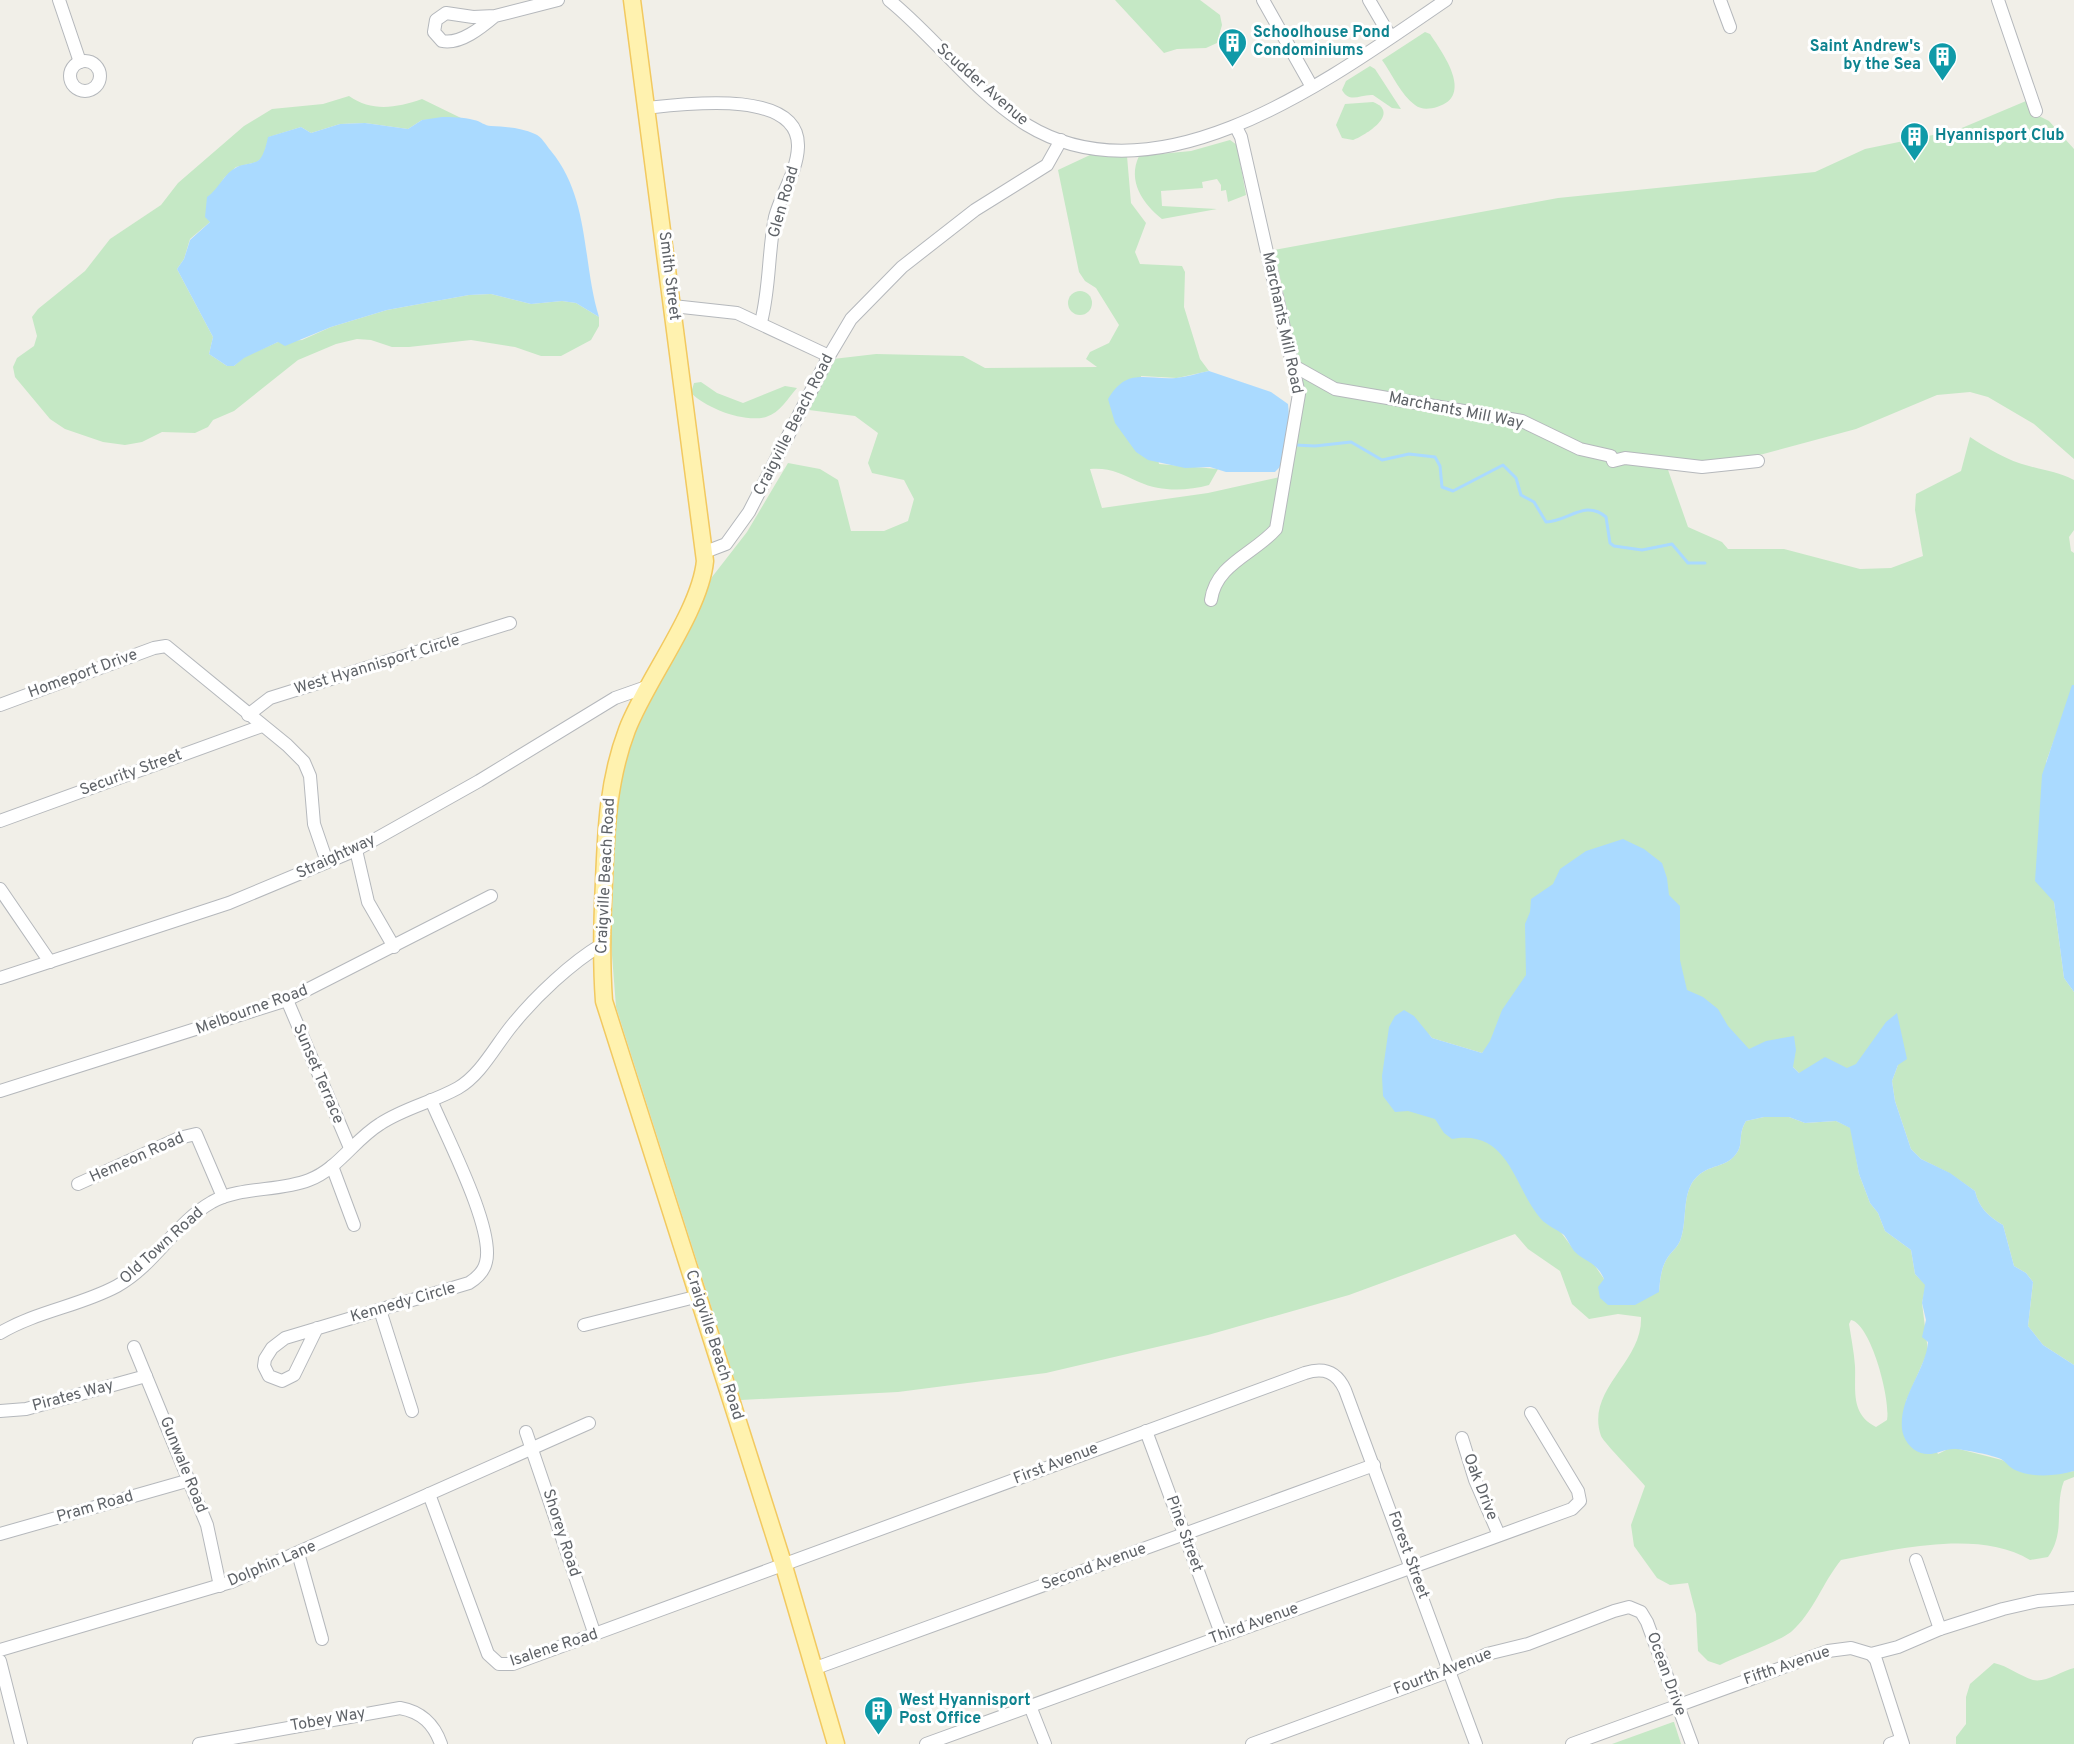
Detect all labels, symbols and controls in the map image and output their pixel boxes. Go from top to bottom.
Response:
place label: Schoolhouse Pond Condominiums [1253,23,1390,61]
building icon: Schoolhouse Pond Condominiums [1216,26,1248,68]
place label: Saint Andrew's by the Sea [1810,37,1921,75]
street label: Scudder Avenue [932,40,1032,130]
building icon: Saint Andrew's by the Sea [1926,40,1958,82]
building icon: Hyannisport Club [1898,120,1930,162]
place label: Hyannisport Club [1935,126,2065,146]
street label: Glen Road [764,164,804,240]
street label: Smith Street [654,230,684,322]
street label: Marchants Mill Road [1257,250,1307,396]
street label: Craigville Beach Road [750,351,838,499]
street label: Marchants Mill Way [1387,388,1525,434]
street label: West Hyannisport Circle [292,630,462,700]
street label: Homeport Drive [26,645,140,703]
street label: Security Street [77,745,185,801]
street label: Craigville Beach Road [592,797,620,955]
street label: Straightway [293,830,379,884]
street label: Melbourne Road [193,980,311,1040]
street label: Sunset Terrace [288,1021,348,1127]
street label: Hemeon Road [87,1128,187,1188]
street label: Old Town Road [116,1203,208,1289]
street label: Craigville Beach Road [680,1267,748,1423]
street label: Kennedy Circle [348,1278,458,1328]
street label: Pirates Way [30,1376,116,1416]
street label: Gunwale Road [155,1414,211,1516]
street label: First Avenue [1011,1439,1101,1489]
street label: Oak Drive [1458,1451,1502,1523]
street label: Pram Road [54,1487,136,1527]
street label: Shorey Road [537,1487,585,1579]
street label: Pine Street [1161,1493,1207,1575]
street label: Forest Street [1383,1508,1433,1602]
street label: Dolphin Lane [225,1536,319,1592]
street label: Second Avenue [1039,1539,1149,1595]
street label: Third Avenue [1206,1599,1302,1649]
street label: Isalene Road [507,1624,601,1672]
street label: Ocean Drive [1642,1629,1690,1719]
street label: Fifth Avenue [1741,1642,1833,1690]
street label: Fourth Avenue [1391,1644,1495,1700]
place label: West Hyannisport Post Office [899,1691,1031,1729]
building icon: West Hyannisport Post Office [862,1694,894,1736]
street label: Tobey Way [289,1704,367,1736]

